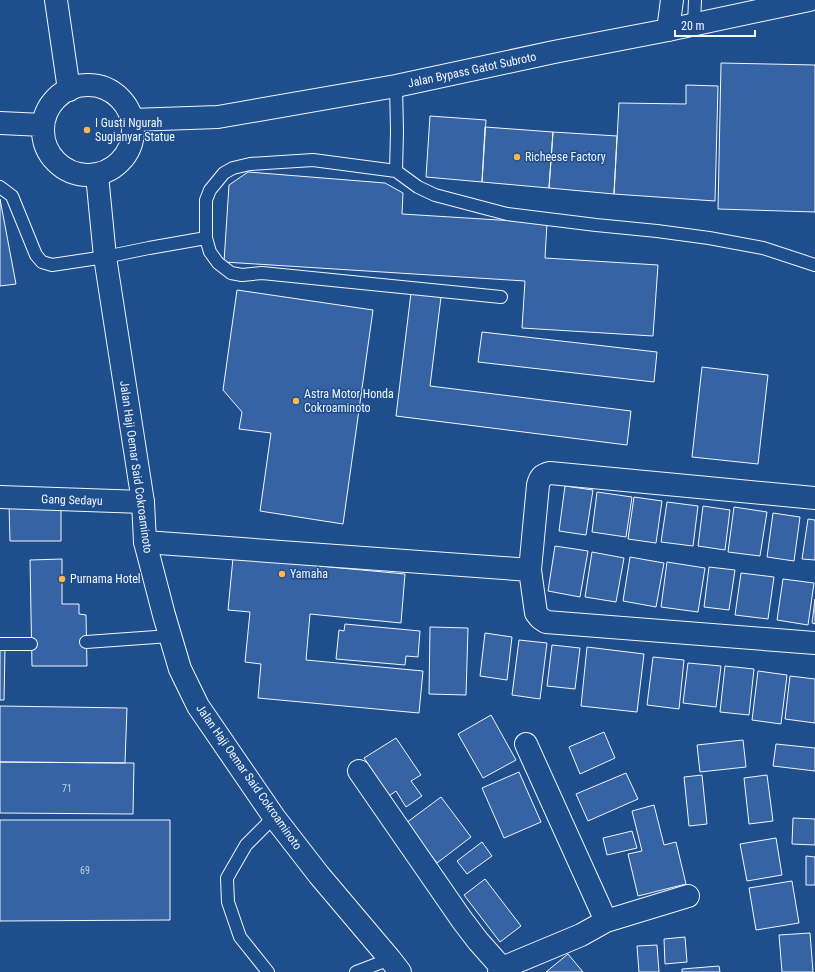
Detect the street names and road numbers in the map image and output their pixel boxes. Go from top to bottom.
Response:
street label: Jalan Bypass Gatot Subroto [406,50,538,90]
street label: Jalan Haji Oemar Said Cokroaminoto [117,380,155,554]
street label: Gang Sedayu [41,492,103,508]
street label: Jalan Haji Oemar Said Cokroaminoto [193,702,305,852]

